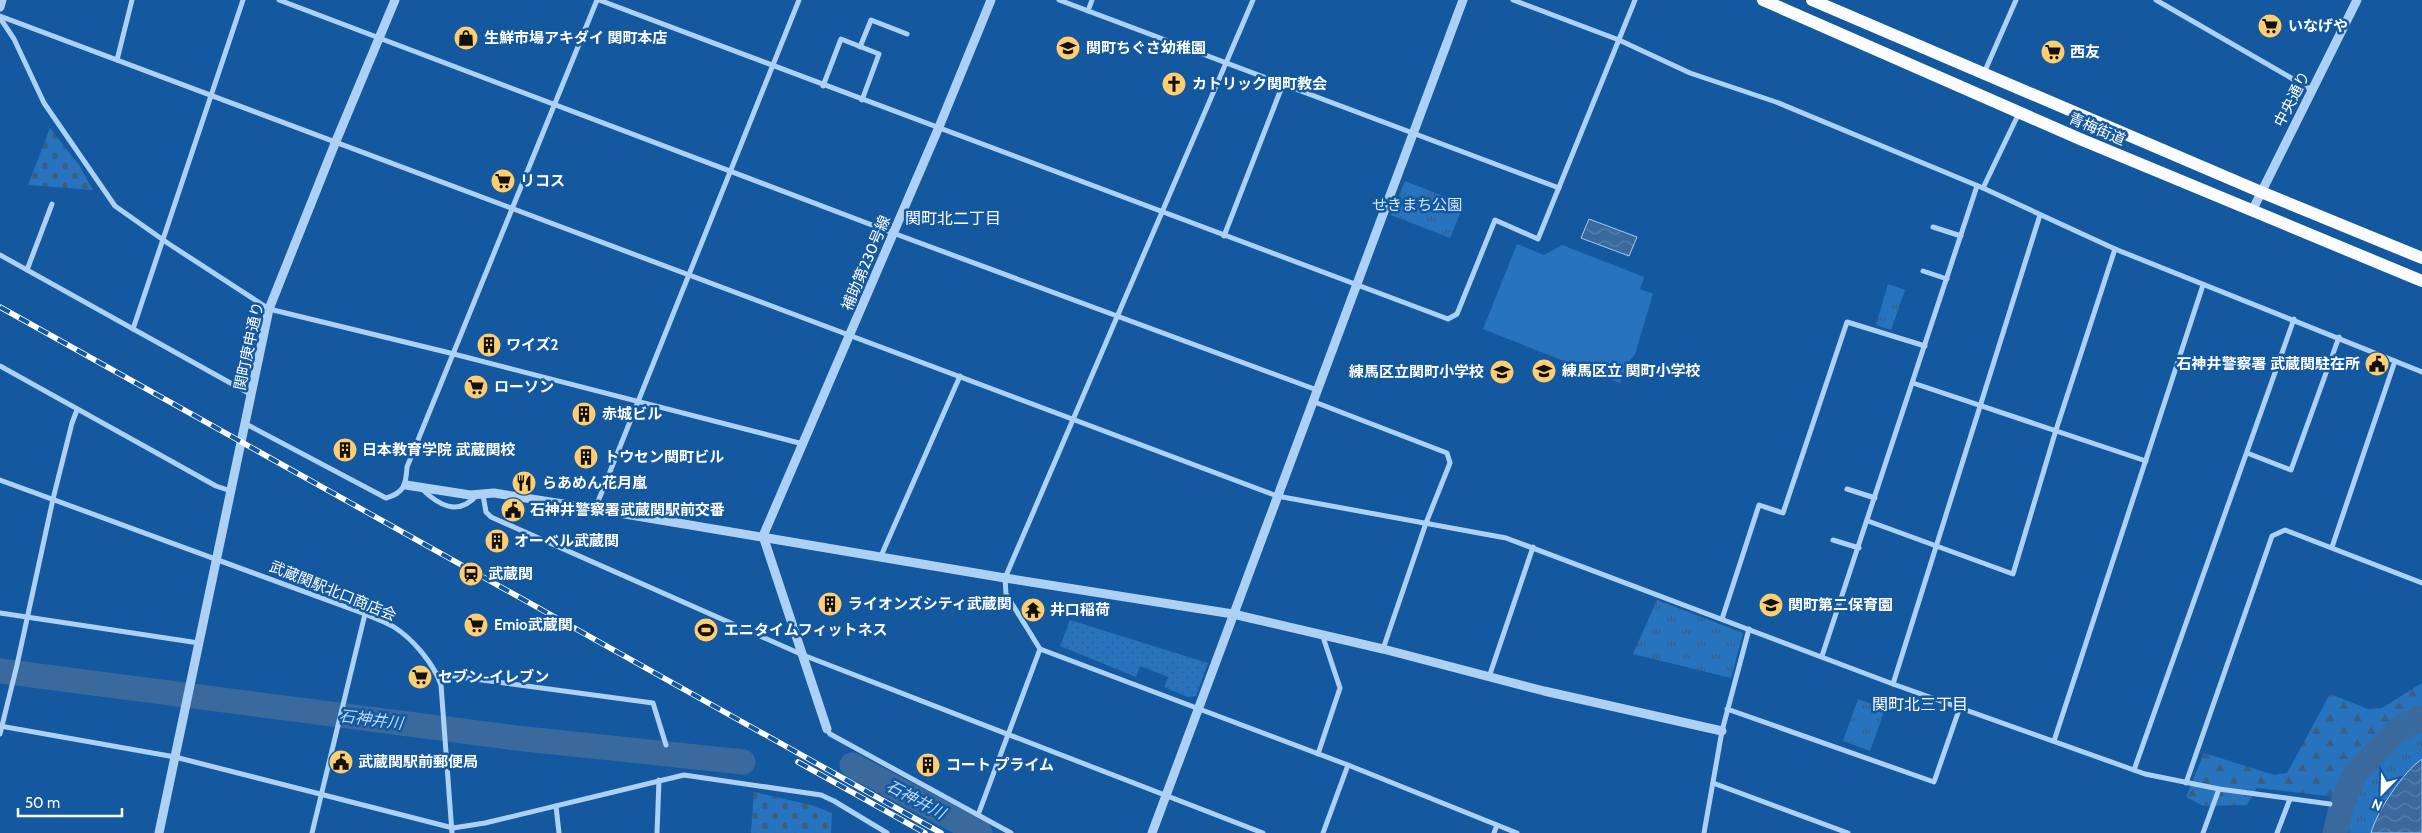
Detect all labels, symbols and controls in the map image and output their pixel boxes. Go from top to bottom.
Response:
supermarket icon: いなげや [2257,13,2283,39]
place label: いなげや [2288,17,2348,35]
shop icon: 生鮮市場アキダイ 関町本店 [453,25,479,51]
place label: 生鮮市場アキダイ 関町本店 [484,29,667,47]
school or university icon: 関町ちぐさ幼稚園 [1055,35,1081,61]
place label: 関町ちぐさ幼稚園 [1086,39,1206,57]
supermarket icon: 西友 [2040,39,2066,65]
place label: 西友 [2070,43,2100,61]
street label: 中央通り [2270,68,2314,130]
church icon: カトリック関町教会 [1161,71,1187,97]
place label: カトリック関町教会 [1192,75,1327,93]
street label: 青梅街道 [2066,109,2128,149]
supermarket icon: リコス [490,168,516,194]
place label: リコス [520,172,565,190]
park label: せきまち公園 [1372,196,1462,214]
district label: 関町北二丁目 [905,209,1001,228]
street label: 補助第230号線 [838,213,894,313]
street label: 関町庚申通り [231,300,267,392]
building icon: ワイズ2 [476,332,502,358]
place label: ワイズ2 [506,336,559,354]
public building icon: 石神井警察署 武蔵関駐在所 [2364,351,2390,377]
place label: 石神井警察署 武蔵関駐在所 [2177,355,2360,373]
school or university icon: 練馬区立 関町小学校 [1531,358,1557,384]
school or university icon: 練馬区立関町小学校 [1489,359,1515,385]
place label: 練馬区立 関町小学校 [1562,362,1700,380]
place label: 練馬区立関町小学校 [1349,363,1484,381]
supermarket icon: ローソン [463,374,489,400]
place label: ローソン [494,378,554,396]
building icon: 赤城ビル [571,401,597,427]
place label: 赤城ビル [602,405,662,423]
building icon: 日本教育学院 武蔵関校 [332,437,358,463]
place label: 日本教育学院 武蔵関校 [362,441,515,459]
building icon: トウセン関町ビル [573,444,599,470]
place label: トウセン関町ビル [604,448,724,466]
restaurant icon: らあめん花月嵐 [511,470,537,496]
place label: らあめん花月嵐 [542,474,647,492]
public building icon: 石神井警察署武蔵関駅前交番 [500,497,526,523]
place label: 石神井警察署武蔵関駅前交番 [530,501,725,519]
building icon: オーベル武蔵関 [484,528,510,554]
place label: オーベル武蔵関 [514,532,619,550]
street label: 武蔵関駅北口商店会 [267,557,399,625]
station icon: 武蔵関 [458,561,484,587]
place label: 武蔵関 [488,565,533,583]
building icon: ライオンズシティ武蔵関 [817,591,843,617]
school or university icon: 関町第二保育園 [1758,592,1784,618]
place label: ライオンズシティ武蔵関 [848,595,1012,613]
place label: 関町第二保育園 [1788,596,1893,614]
temple icon: 井口稲荷 [1020,597,1046,623]
place label: 井口稲荷 [1050,601,1110,619]
supermarket icon: Emio武蔵関 [463,612,489,638]
place label: Emio武蔵関 [494,616,573,634]
sports icon: エニタイムフィットネス [693,617,719,643]
place label: エニタイムフィットネス [724,621,888,639]
supermarket icon: セブン-イレブン [407,664,433,690]
place label: セブン-イレブン [438,668,549,686]
district label: 関町北三丁目 [1872,695,1968,714]
water label: 石神井川 [338,706,406,733]
public building icon: 武蔵関駅前郵便局 [328,749,354,775]
building icon: コート プライム [915,752,941,778]
place label: 武蔵関駅前郵便局 [358,753,478,771]
place label: コート プライム [946,756,1054,774]
north arrow [2357,768,2407,818]
water label: 石神井川 [883,776,950,824]
scale bar [18,786,121,818]
text: 50 m [25,794,60,812]
text: N [2369,795,2385,815]

